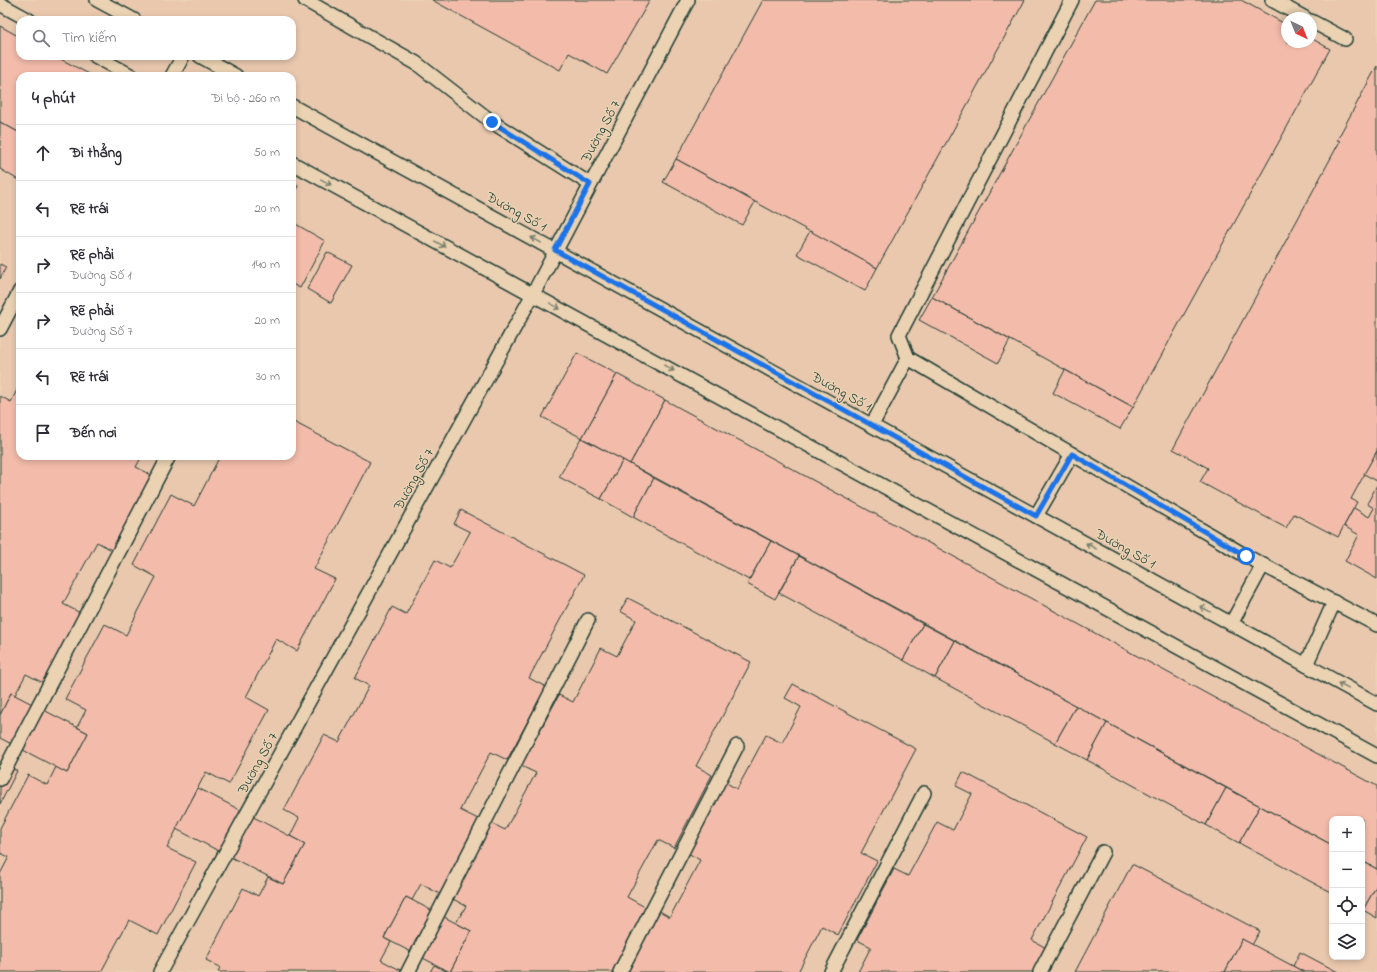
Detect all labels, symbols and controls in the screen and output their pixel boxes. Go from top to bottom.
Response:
north arrow [1281,12,1317,48]
search box [16,16,296,60]
icon: search [30,27,52,49]
text: Tìm kiếm [62,27,116,49]
text: 4 phút [32,86,75,111]
text: Đi bộ · 260 m [211,89,280,108]
street label: Đường Số 7 [576,97,627,168]
route end [483,113,501,131]
icon: ahead [32,142,54,164]
text: Đi thẳng [70,142,122,164]
text: 50 m [254,143,280,162]
one-way arrow [320,178,332,186]
street label: Đường Số 1 [481,187,551,239]
icon: left [32,198,54,220]
text: Rẽ trái [70,198,109,220]
text: 20 m [255,199,280,218]
one-way arrow [530,235,542,243]
one-way arrow [434,241,446,248]
text: Rẽ phải [70,244,114,266]
icon: right [32,254,54,276]
text: 140 m [252,255,280,274]
text: Đường Số 1 [70,266,132,285]
text: Rẽ phải [70,300,114,322]
one-way arrow [549,303,561,310]
icon: right [32,310,54,332]
text: 20 m [255,311,280,330]
text: Đường Số 7 [70,322,133,341]
one-way arrow [663,365,675,373]
icon: left [32,366,54,388]
text: Rẽ trái [70,366,109,388]
text: 30 m [256,367,280,386]
street label: Đường Số 1 [806,367,876,419]
icon: arrive [32,422,54,444]
text: Đến nơi [70,422,117,444]
street label: Đường Số 7 [388,445,441,516]
street label: Đường Số 1 [1090,524,1160,576]
one-way arrow [1085,542,1097,550]
route start [1237,547,1255,565]
one-way arrow [1199,605,1211,613]
one-way arrow [1337,681,1349,689]
street label: Đường Số 7 [232,729,285,800]
map controls [1329,816,1365,960]
button: + [1329,816,1365,852]
button: − [1329,852,1365,888]
button: locate [1329,888,1365,924]
button: layers [1329,924,1365,960]

